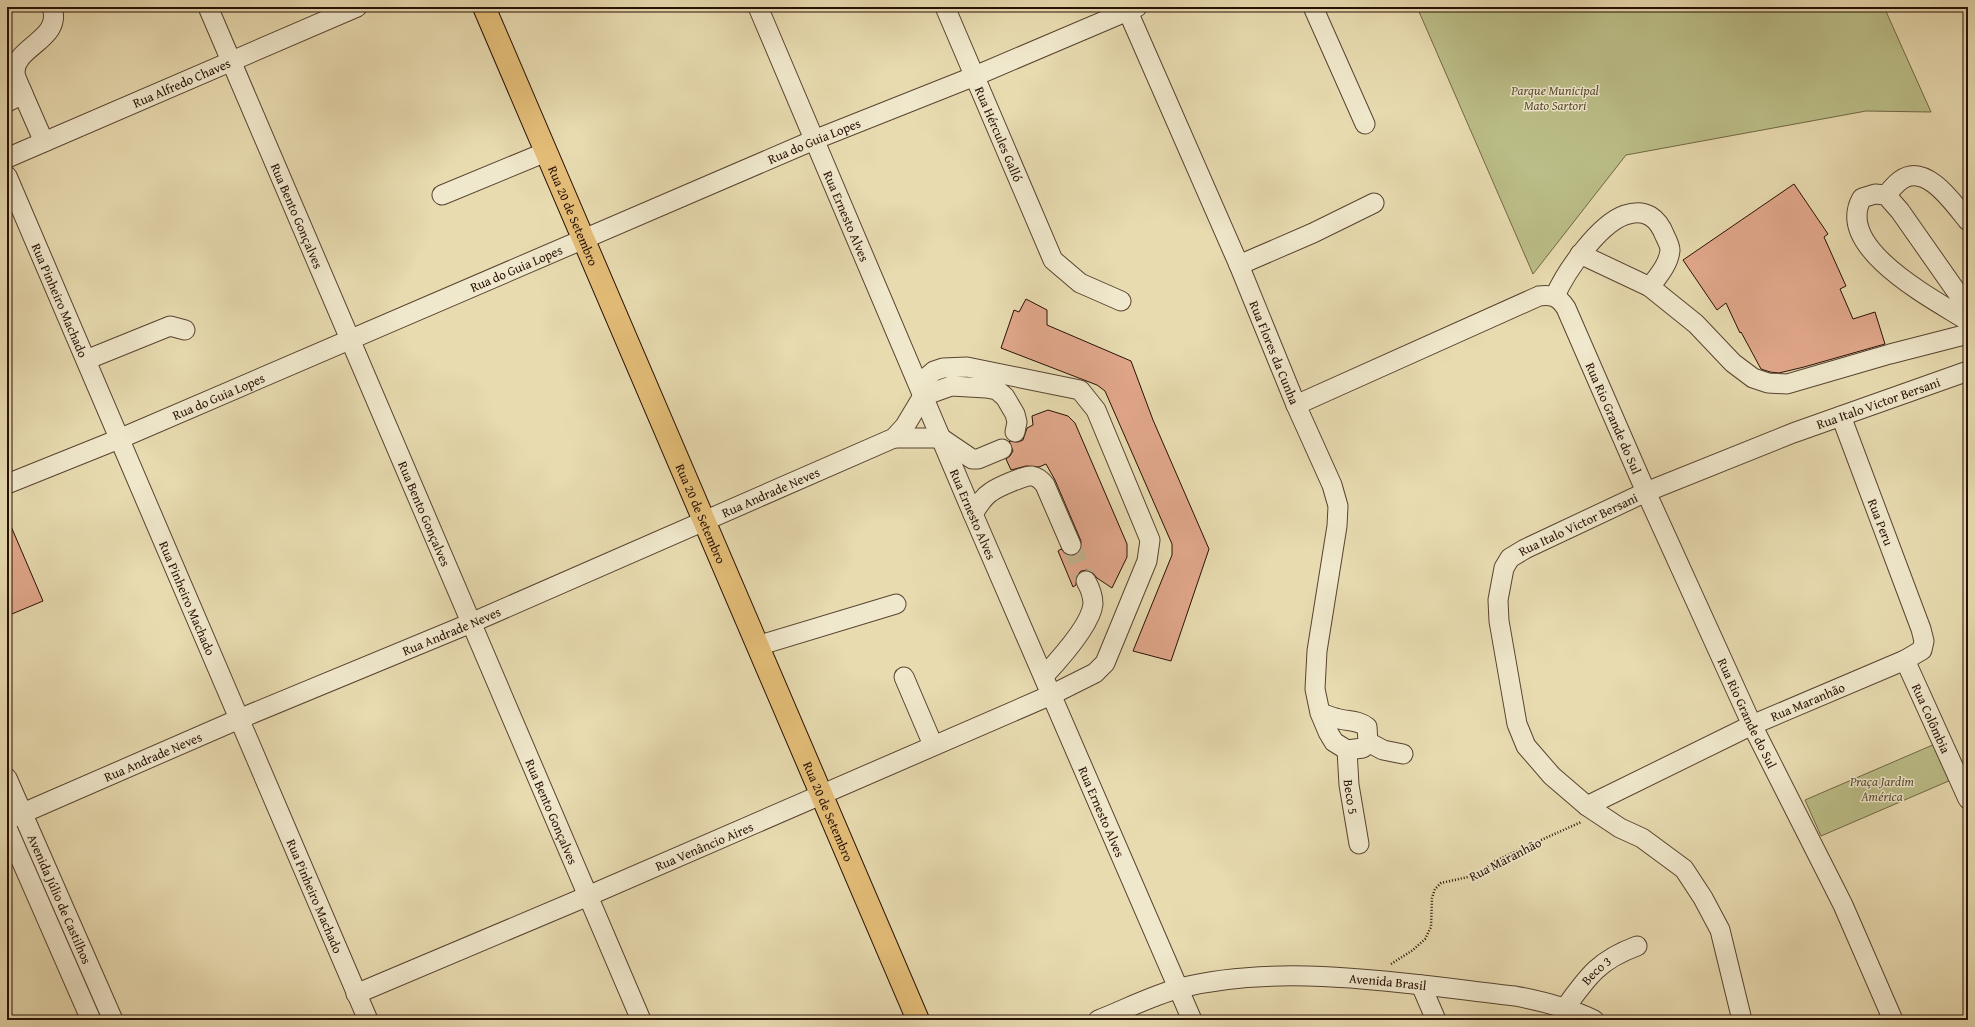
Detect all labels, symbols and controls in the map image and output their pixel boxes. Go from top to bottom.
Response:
street label: Rua Alfredo Chaves [130,54,234,113]
park label: Parque Municipal Mato Sartori [1510,81,1599,115]
street label: Rua Hércules Galló [970,84,1028,185]
street label: Rua do Guia Lopes [765,114,863,169]
street label: Rua Bento Gonçalves [266,160,328,272]
street label: Rua 20 de Setembro [543,163,603,269]
street label: Rua Ernesto Alves [818,168,874,265]
street label: Rua Pinheiro Machado [27,240,93,361]
street label: Rua do Guia Lopes [467,240,565,297]
street label: Rua Flores da Cunha [1244,298,1304,408]
street label: Rua Rio Grande do Sul [1581,359,1646,477]
street label: Rua do Guia Lopes [170,368,268,425]
street label: Rua Italo Victor Bersani [1814,373,1943,434]
street label: Rua Bento Gonçalves [393,458,455,570]
street label: Rua 20 de Setembro [671,461,731,567]
street label: Rua Andrade Neves [719,463,823,522]
street label: Rua Ernesto Alves [945,466,1001,563]
street label: Rua Italo Victor Bersani [1515,488,1641,561]
street label: Rua Peru [1863,496,1898,548]
street label: Rua Pinheiro Machado [154,538,220,659]
street label: Rua Andrade Neves [399,602,504,660]
street label: Rua Rio Grande do Sul [1713,655,1782,772]
street label: Rua Maranhão [1767,678,1848,726]
street label: Rua Colômbia [1907,681,1955,757]
street label: Rua Andrade Neves [101,727,205,787]
street label: Rua Bento Gonçalves [520,756,582,868]
street label: Rua 20 de Setembro [798,758,858,865]
street label: Rua Ernesto Alves [1073,763,1129,860]
park label: Praça Jardim América [1849,772,1915,806]
street label: Beco 5 [1339,779,1363,816]
street label: Rua Venâncio Aires [652,817,756,876]
street label: Avenida Júlio de Castilhos [23,831,96,967]
street label: Rua Maranhão [1466,833,1545,886]
street label: Rua Pinheiro Machado [282,836,347,957]
street label: Beco 3 [1577,952,1615,989]
street label: Avenida Brasil [1348,969,1428,995]

